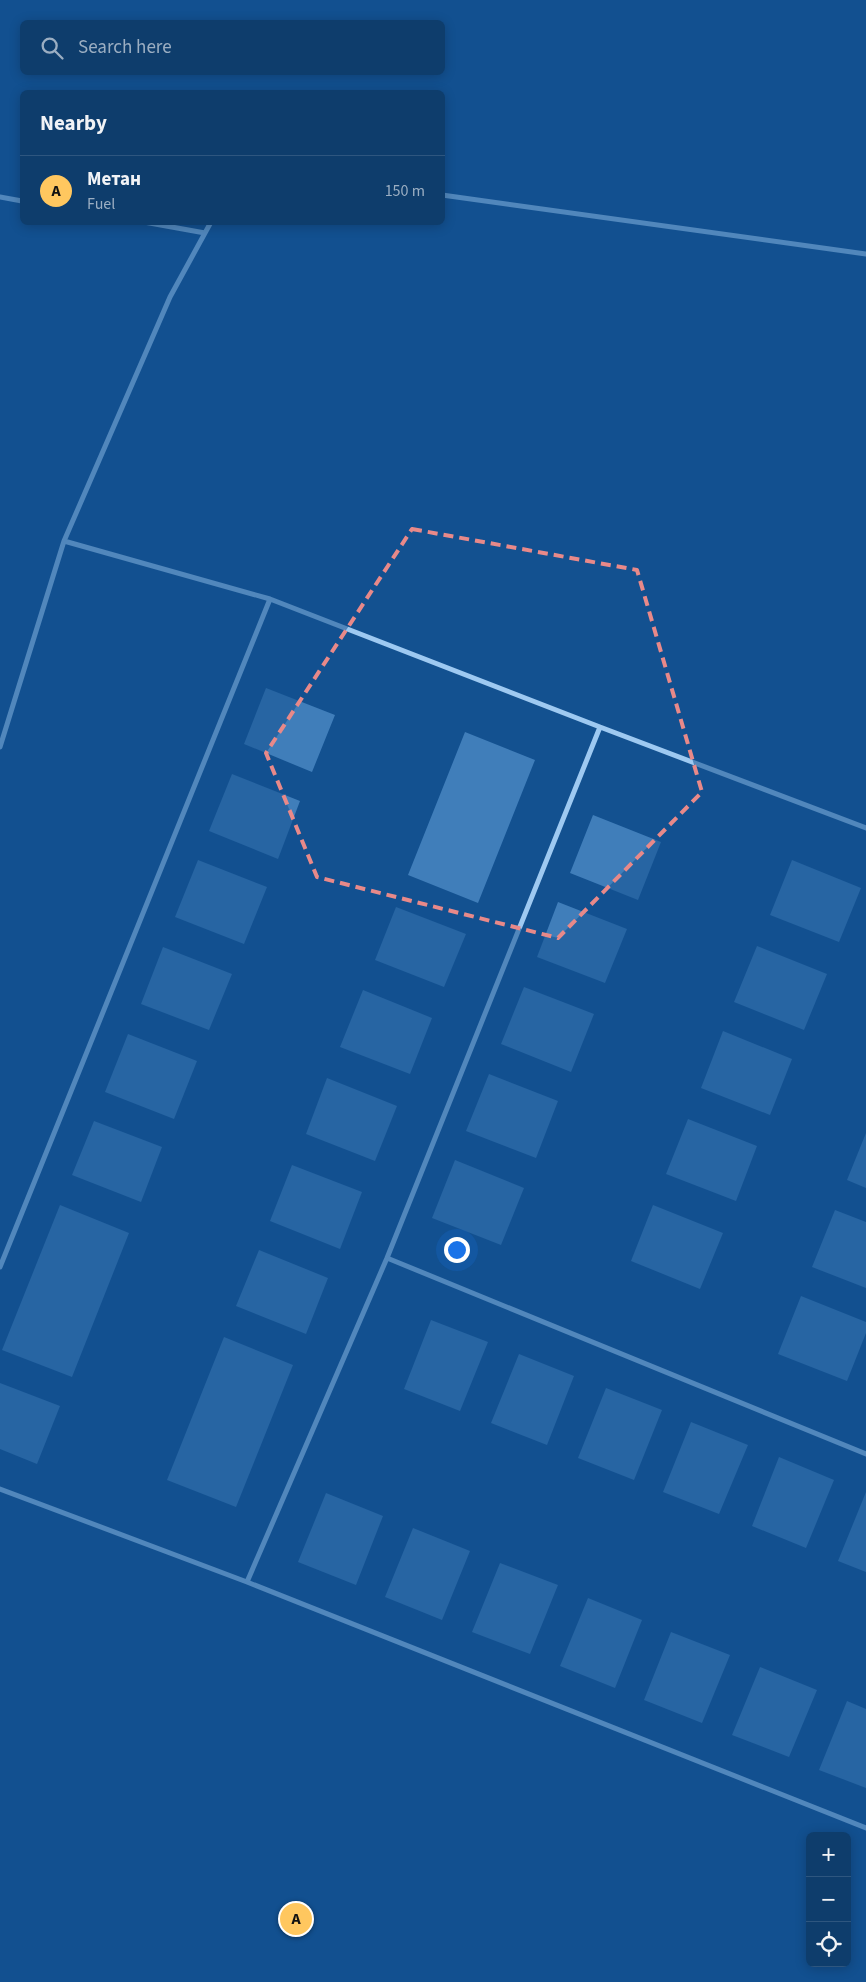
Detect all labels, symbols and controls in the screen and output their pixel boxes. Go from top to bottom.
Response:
search box [20,20,445,75]
icon: search [38,34,66,62]
text: Search here [78,34,172,61]
text: Nearby [40,108,107,138]
text: Метан [87,166,141,193]
text: A [51,180,61,202]
text: 150 m [385,180,425,202]
text: Fuel [87,193,115,215]
your location [444,1237,470,1263]
map controls [806,1832,851,1967]
button: + [806,1832,851,1877]
button: − [806,1877,851,1922]
pin: A [280,1900,312,1938]
button: locate [806,1922,851,1967]

